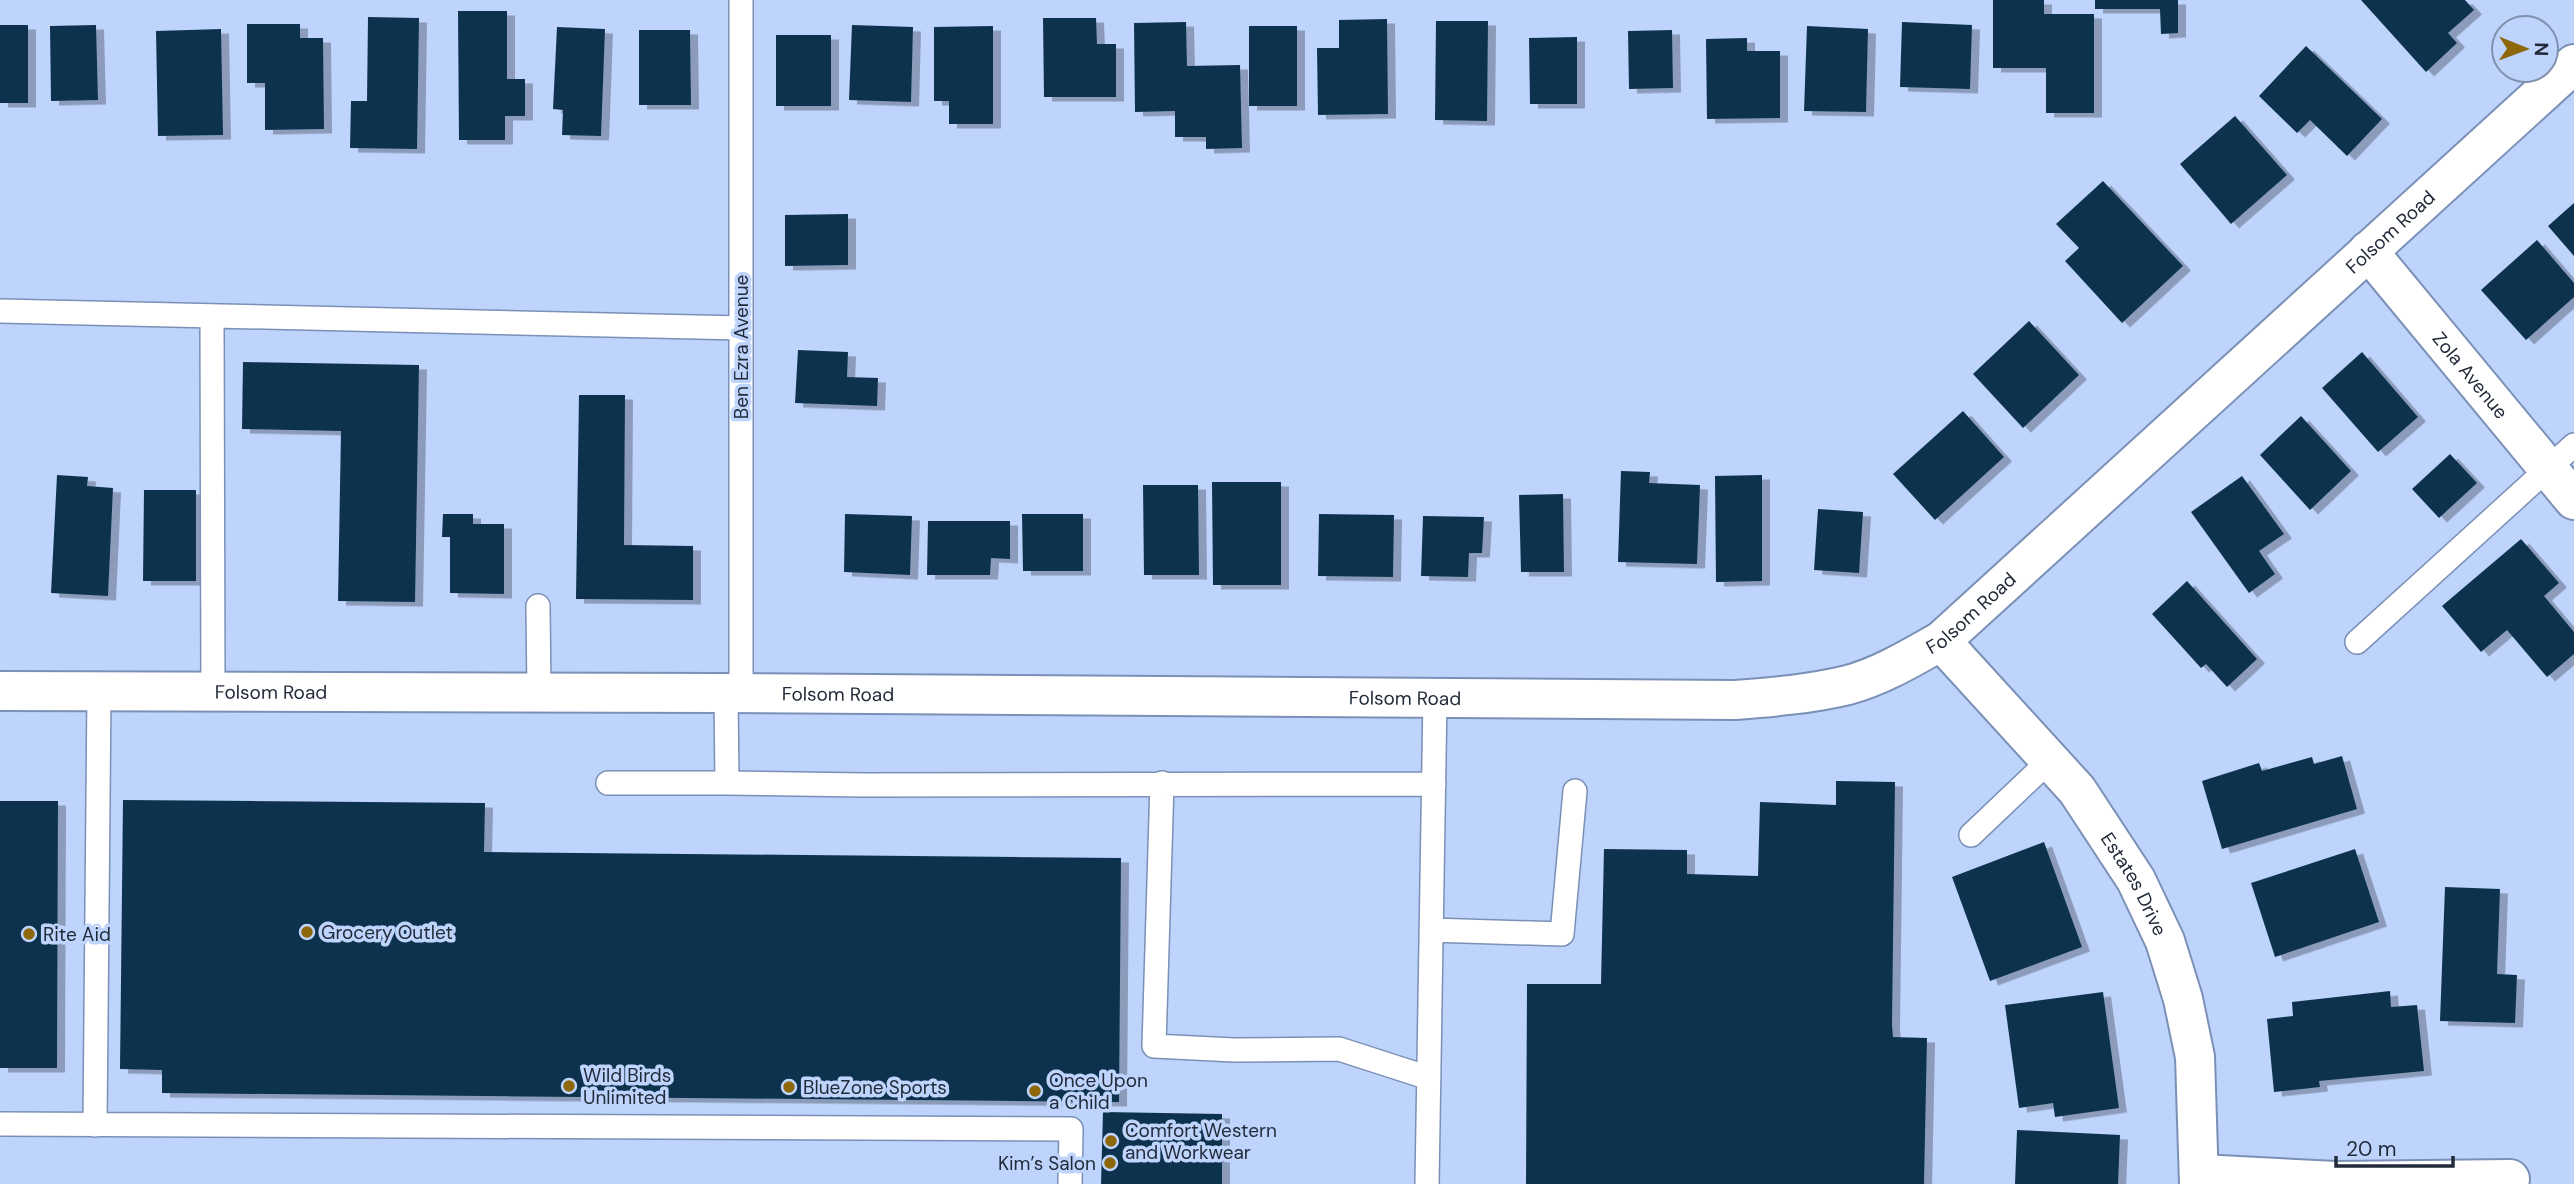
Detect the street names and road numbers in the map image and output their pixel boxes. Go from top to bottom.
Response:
street label: Folsom Road [2340,185,2440,279]
street label: Ben Ezra Avenue [729,275,754,419]
street label: Zola Avenue [2427,327,2514,424]
street label: Folsom Road [1922,567,2021,660]
street label: Folsom Road [215,680,327,705]
street label: Folsom Road [782,681,894,707]
street label: Folsom Road [1349,685,1461,711]
street label: Estates Drive [2095,828,2173,940]

